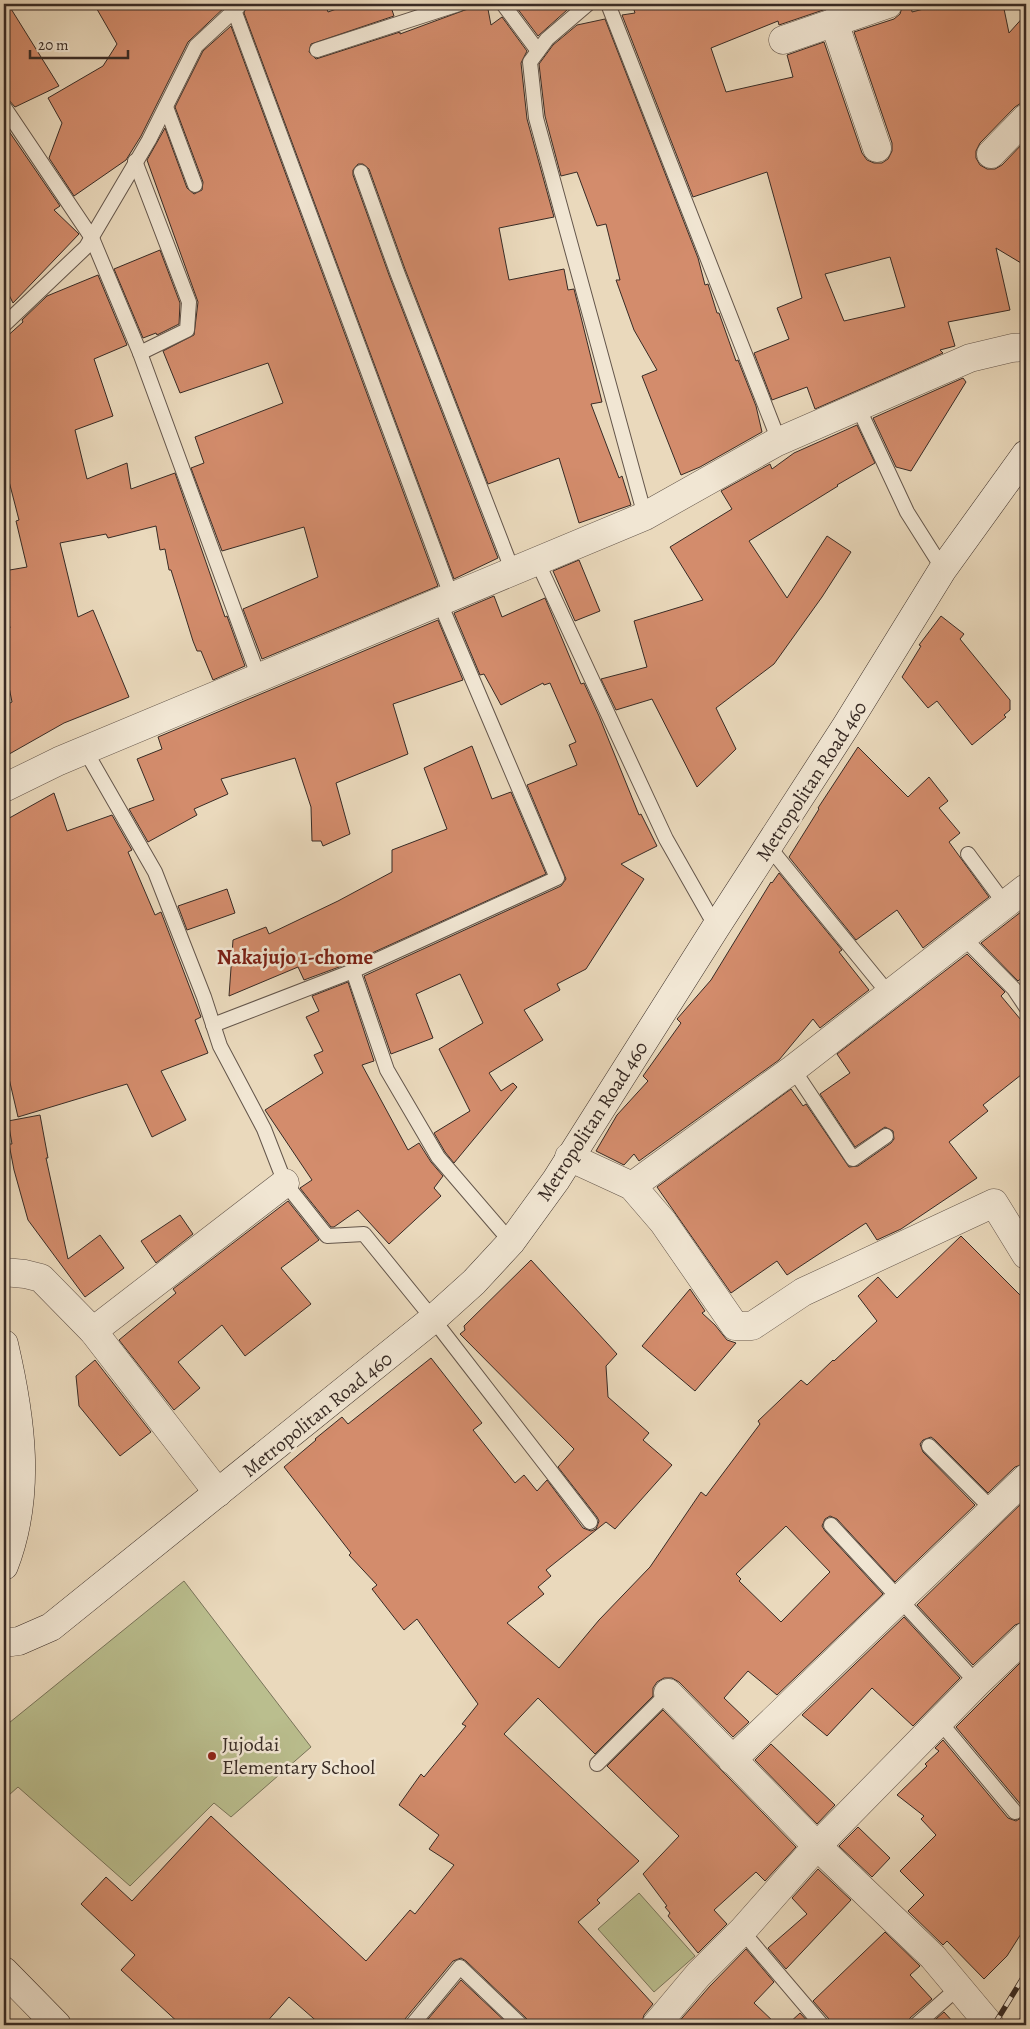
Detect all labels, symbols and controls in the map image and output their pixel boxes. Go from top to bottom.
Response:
scale bar [30,28,128,60]
text: 20 m [38,35,69,55]
street label: Metropolitan Road 460 [749,696,873,867]
district label: Nakajujo 1-chome [217,943,374,971]
street label: Metropolitan Road 460 [530,1036,654,1207]
street label: Metropolitan Road 460 [237,1345,398,1483]
place label: Jujodai Elementary School [222,1731,375,1781]
marker: Jujodai Elementary School [206,1750,218,1762]

